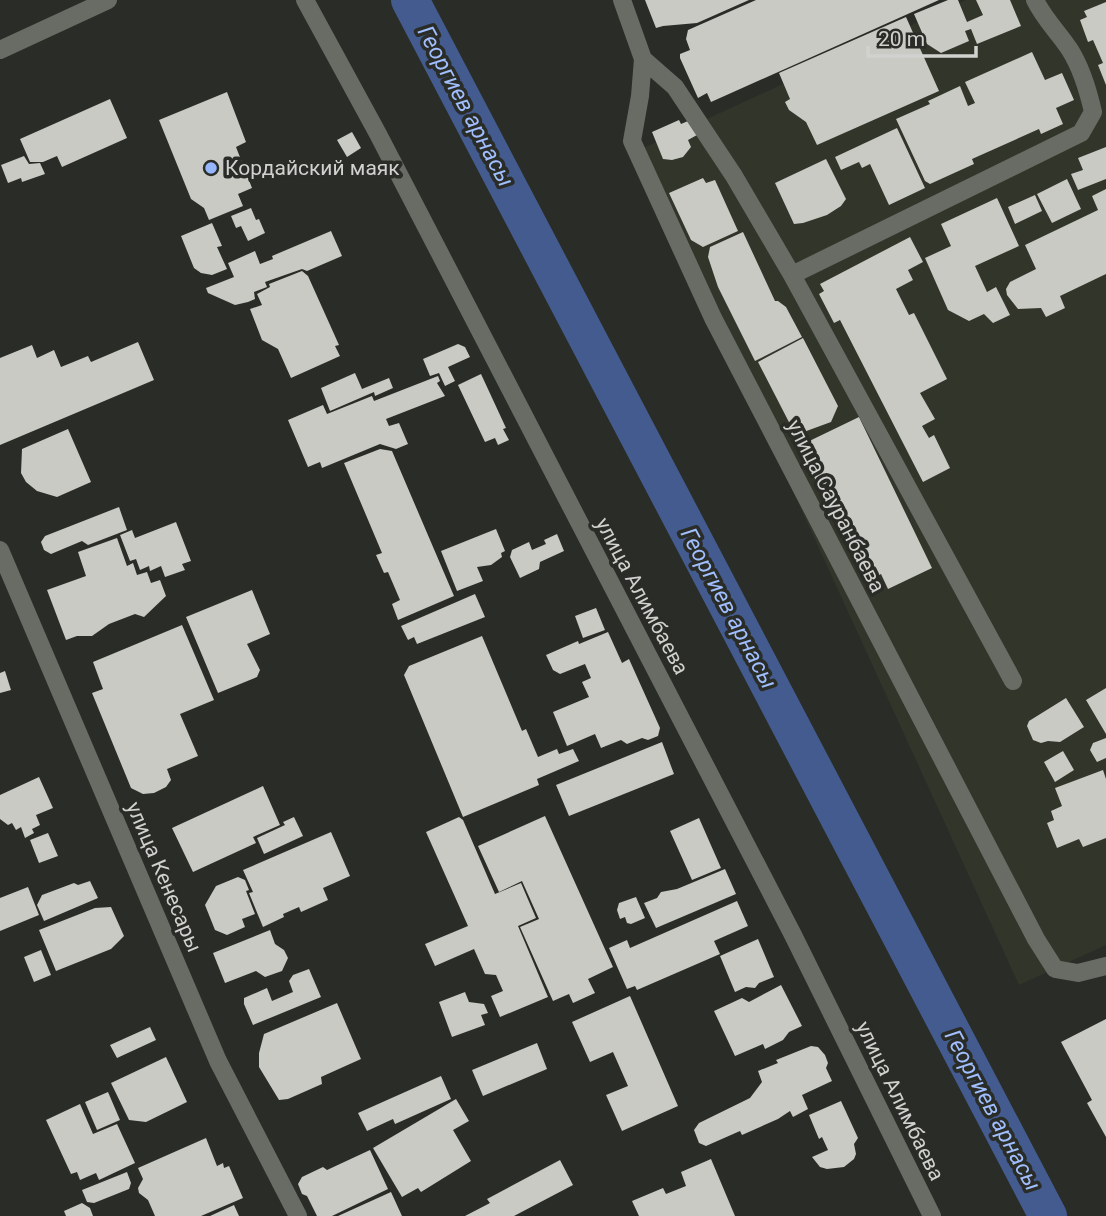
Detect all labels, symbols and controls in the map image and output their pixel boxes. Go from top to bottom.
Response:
scale bar [868,14,976,58]
water label: Георгиев арнасы [412,21,519,191]
text: 20 m [878,27,925,51]
place label: Кордайский маяк [225,156,400,180]
marker: Кордайский маяк [203,160,219,176]
street label: улица Сауранбаева [782,416,890,596]
street label: улица Алимбаева [591,513,693,679]
water label: Георгиев арнасы [675,523,782,693]
street label: улица Кенесары [122,798,206,956]
street label: улица Алимбаева [851,1017,949,1185]
water label: Георгиев арнасы [939,1025,1046,1195]

